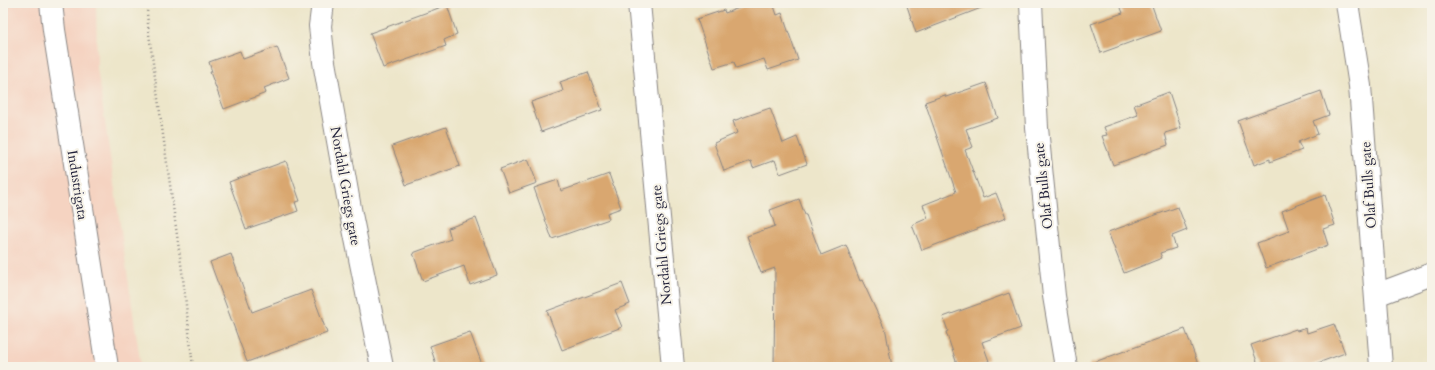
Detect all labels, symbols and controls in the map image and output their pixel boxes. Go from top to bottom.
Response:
street label: Nordahl Griegs gate [326,125,365,247]
street label: Olaf Bulls gate [1356,141,1381,229]
street label: Olaf Bulls gate [1029,142,1058,230]
street label: Industrigata [63,149,92,221]
street label: Nordahl Griegs gate [647,184,676,306]

